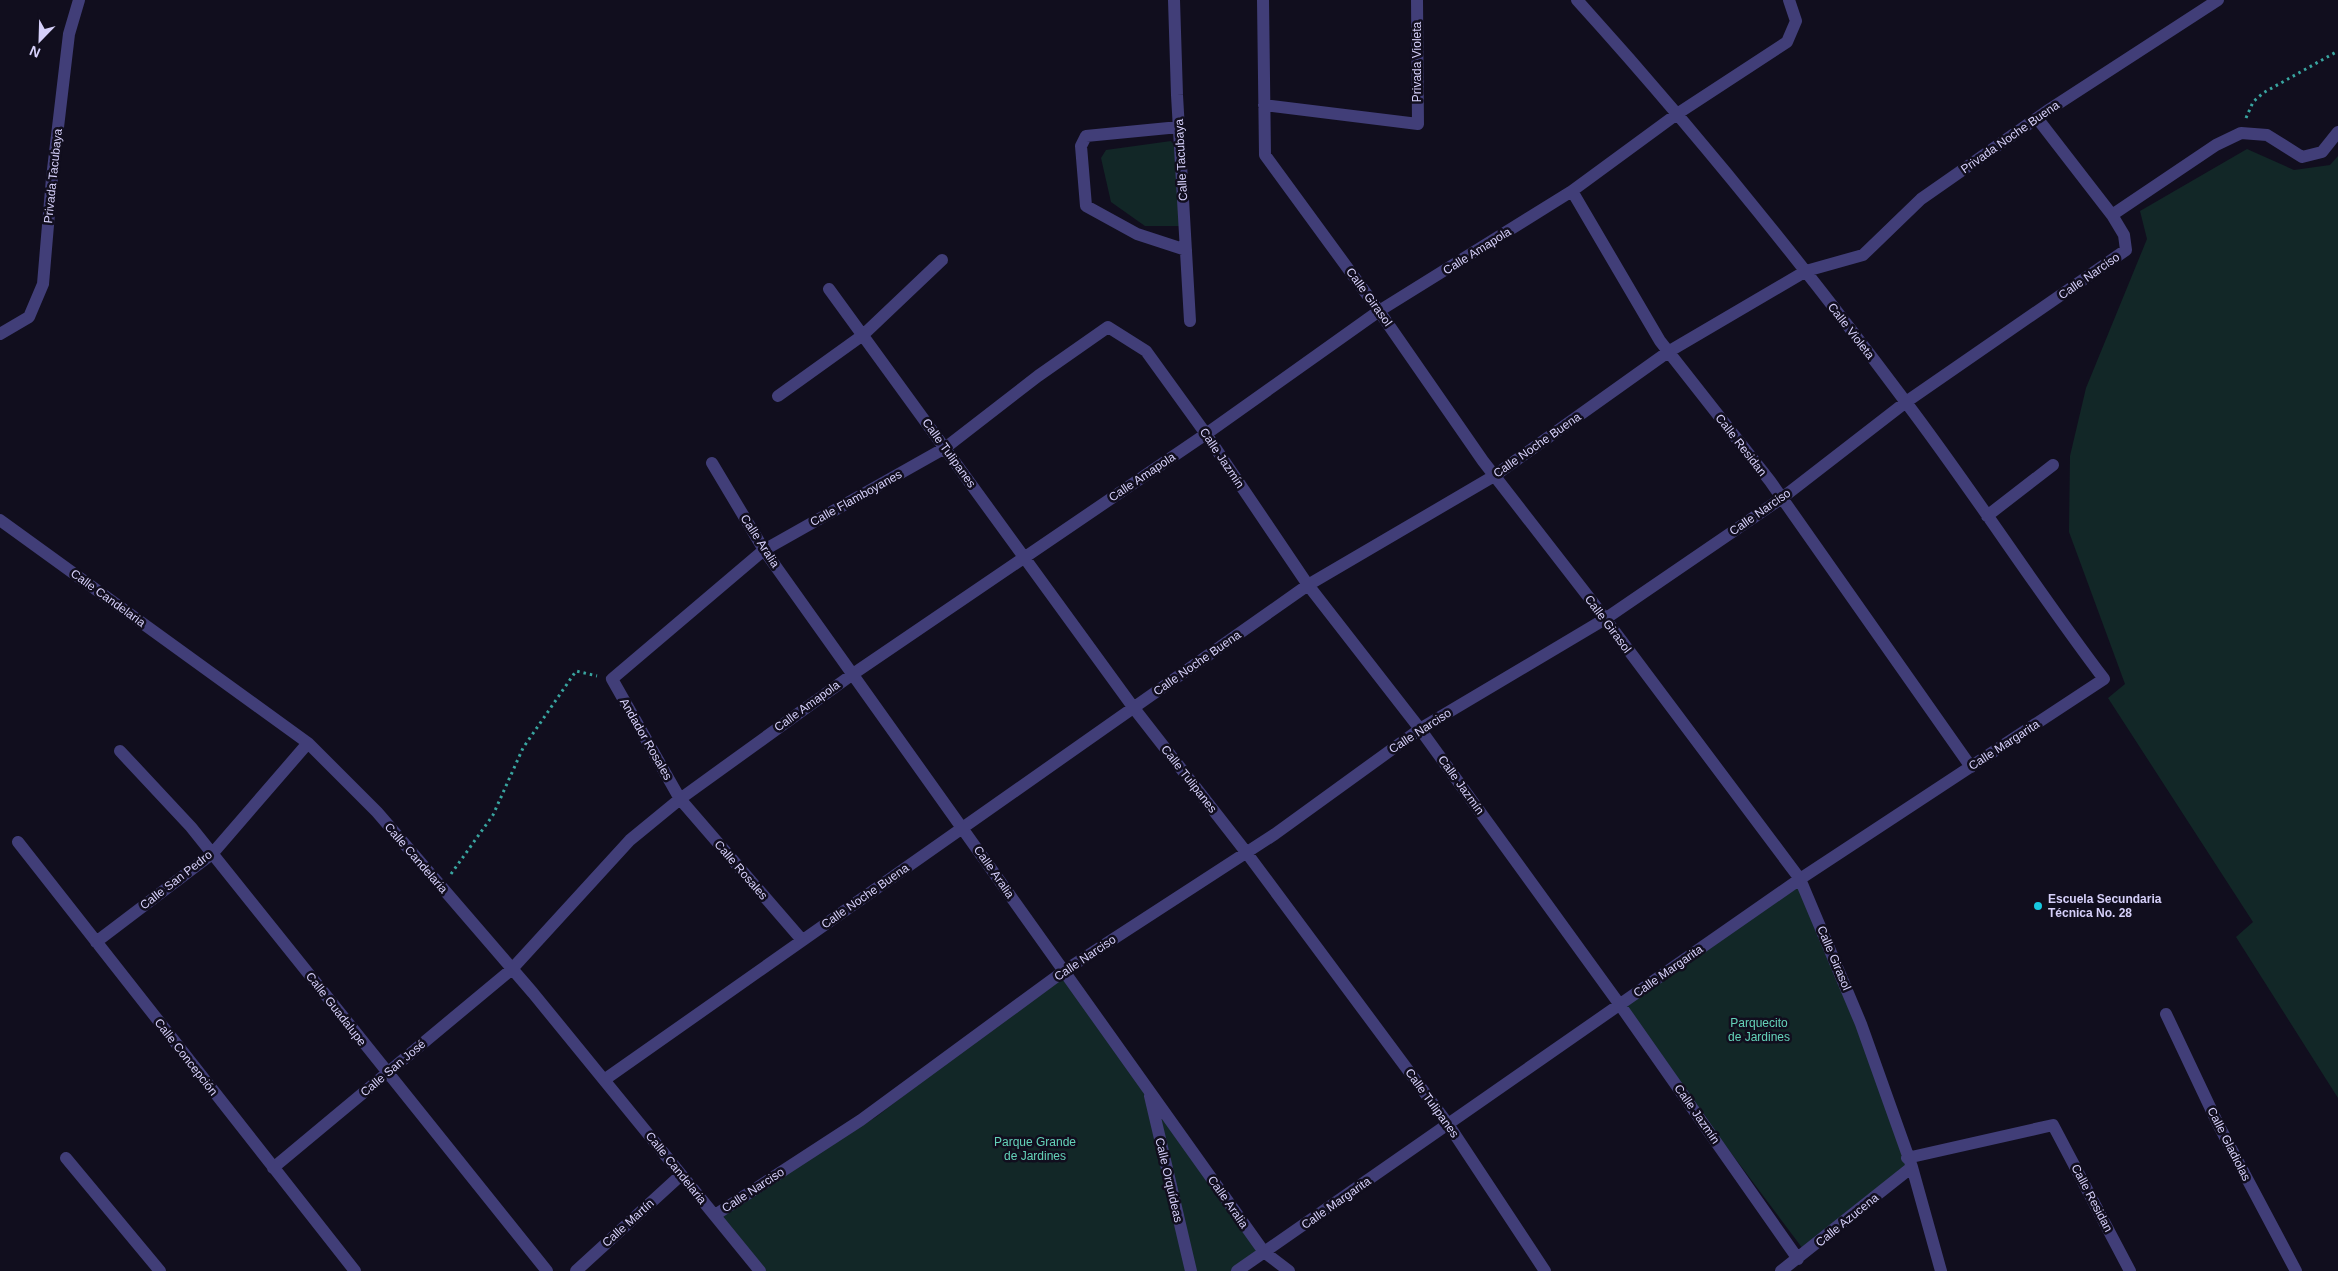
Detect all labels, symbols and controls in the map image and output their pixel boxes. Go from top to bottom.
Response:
north arrow [15,15,65,65]
street label: Privada Violeta [1410,21,1424,102]
text: N [27,43,43,61]
street label: Privada Noche Buena [1958,98,2062,176]
street label: Calle Tacubaya [1172,118,1190,201]
street label: Privada Tacubaya [41,128,65,224]
street label: Calle Amapola [1440,224,1514,277]
street label: Calle Narciso [2056,250,2123,302]
street label: Calle Girasol [1343,265,1395,329]
street label: Calle Violeta [1825,300,1877,362]
street label: Calle Noche Buena [1491,409,1584,480]
street label: Calle Residan [1712,411,1770,479]
street label: Calle Tulipanes [919,416,979,490]
street label: Calle Jazmín [1197,425,1247,491]
street label: Calle Amapola [1106,449,1178,504]
street label: Calle Flamboyanes [808,467,904,529]
street label: Calle Narciso [1727,486,1794,538]
street label: Calle Aralia [738,512,783,571]
street label: Calle Candelaria [68,566,148,630]
street label: Calle Girasol [1582,592,1634,656]
street label: Calle Noche Buena [1151,627,1244,698]
street label: Calle Amapola [772,677,843,734]
street label: Andador Rosales [617,696,675,782]
street label: Calle Narciso [1386,706,1454,756]
street label: Calle Margarita [1966,717,2042,773]
street label: Calle Tulipanes [1158,742,1220,816]
street label: Calle Jazmín [1435,753,1487,817]
street label: Calle Candelaria [382,820,451,896]
street label: Calle Rosales [711,837,771,903]
street label: Calle Aralia [971,843,1017,901]
street label: Calle San Pedro [137,847,215,912]
street label: Calle Noche Buena [819,860,912,931]
place label: Escuela Secundaria Técnica No. 28 [2048,892,2162,920]
marker: Escuela Secundaria Técnica No. 28 [2032,900,2044,912]
street label: Calle Girasol [1814,924,1854,992]
street label: Calle Narciso [1052,932,1119,984]
street label: Calle Margarita [1631,942,1706,1000]
street label: Calle Guadalupe [303,969,369,1049]
street label: Calle Concepción [152,1016,220,1098]
park label: Parquecito de Jardines [1728,1016,1790,1044]
street label: Calle San José [358,1036,429,1099]
street label: Calle Tulipanes [1402,1066,1462,1140]
street label: Calle Jazmín [1671,1082,1723,1146]
street label: Calle Gladiolas [2204,1105,2254,1183]
street label: Calle Candelaria [643,1129,710,1207]
park label: Parque Grande de Jardines [994,1135,1076,1163]
street label: Calle Orquídeas [1152,1136,1186,1224]
street label: Calle Residan [2068,1162,2116,1234]
street label: Calle Narciso [719,1165,787,1215]
street label: Calle Aralia [1205,1173,1251,1231]
street label: Calle Margarita [1299,1174,1374,1232]
street label: Calle Azucena [1813,1190,1881,1250]
street label: Calle Martín [599,1196,657,1250]

